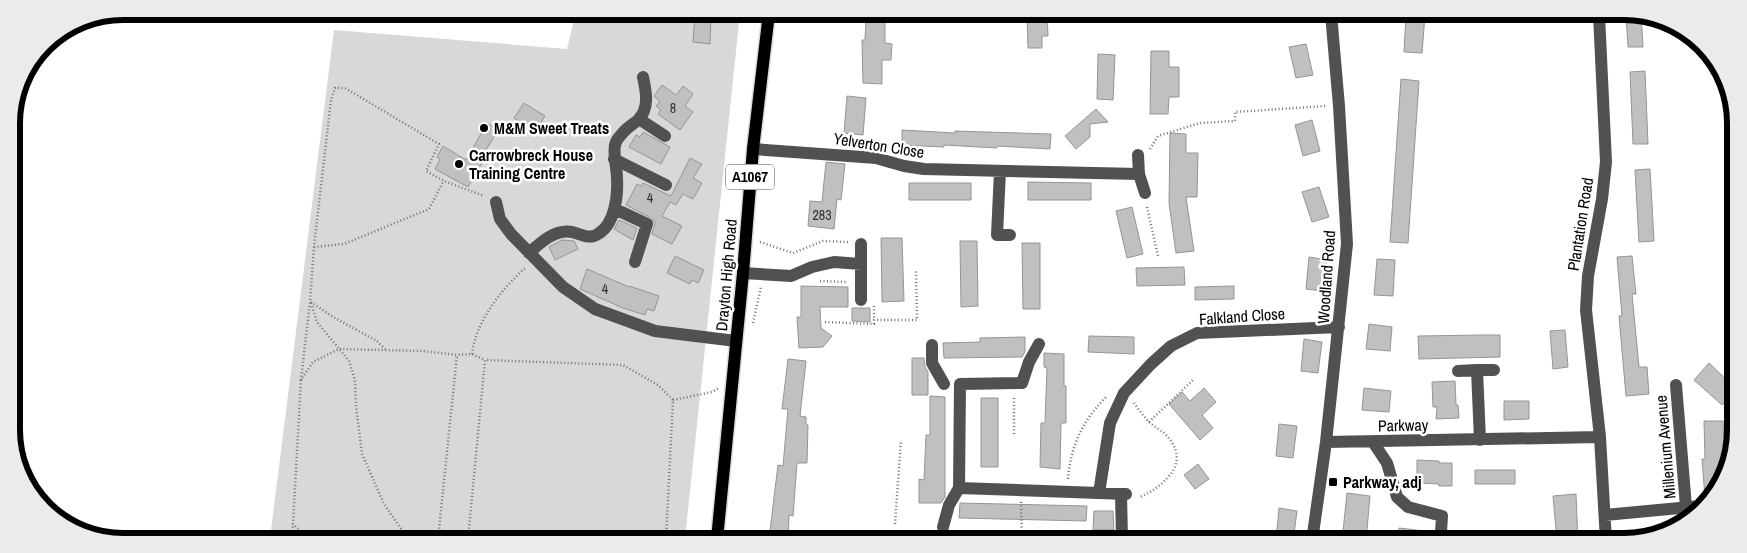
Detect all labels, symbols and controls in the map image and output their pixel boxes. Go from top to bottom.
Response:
house number: 8 [670,99,676,117]
place label: M&M Sweet Treats [494,117,609,139]
marker: M&M Sweet Treats [478,122,490,134]
street label: Yelverton Close [832,127,926,163]
place label: Carrowbreck House Training Centre [469,144,593,184]
marker: Carrowbreck House Training Centre [453,158,465,170]
road number: A1067 [726,164,774,190]
street label: Plantation Road [1562,176,1598,272]
house number: 4 [647,189,654,207]
house number: 283 [812,206,832,224]
street label: Drayton High Road [710,218,742,332]
street label: Woodland Road [1312,229,1340,325]
house number: 4 [602,280,609,298]
street label: Falkland Close [1198,302,1286,330]
street label: Millenium Avenue [1650,394,1680,500]
street label: Parkway [1378,414,1429,436]
place label: Parkway, adj [1343,471,1422,493]
marker: Parkway, adj [1327,476,1339,488]

